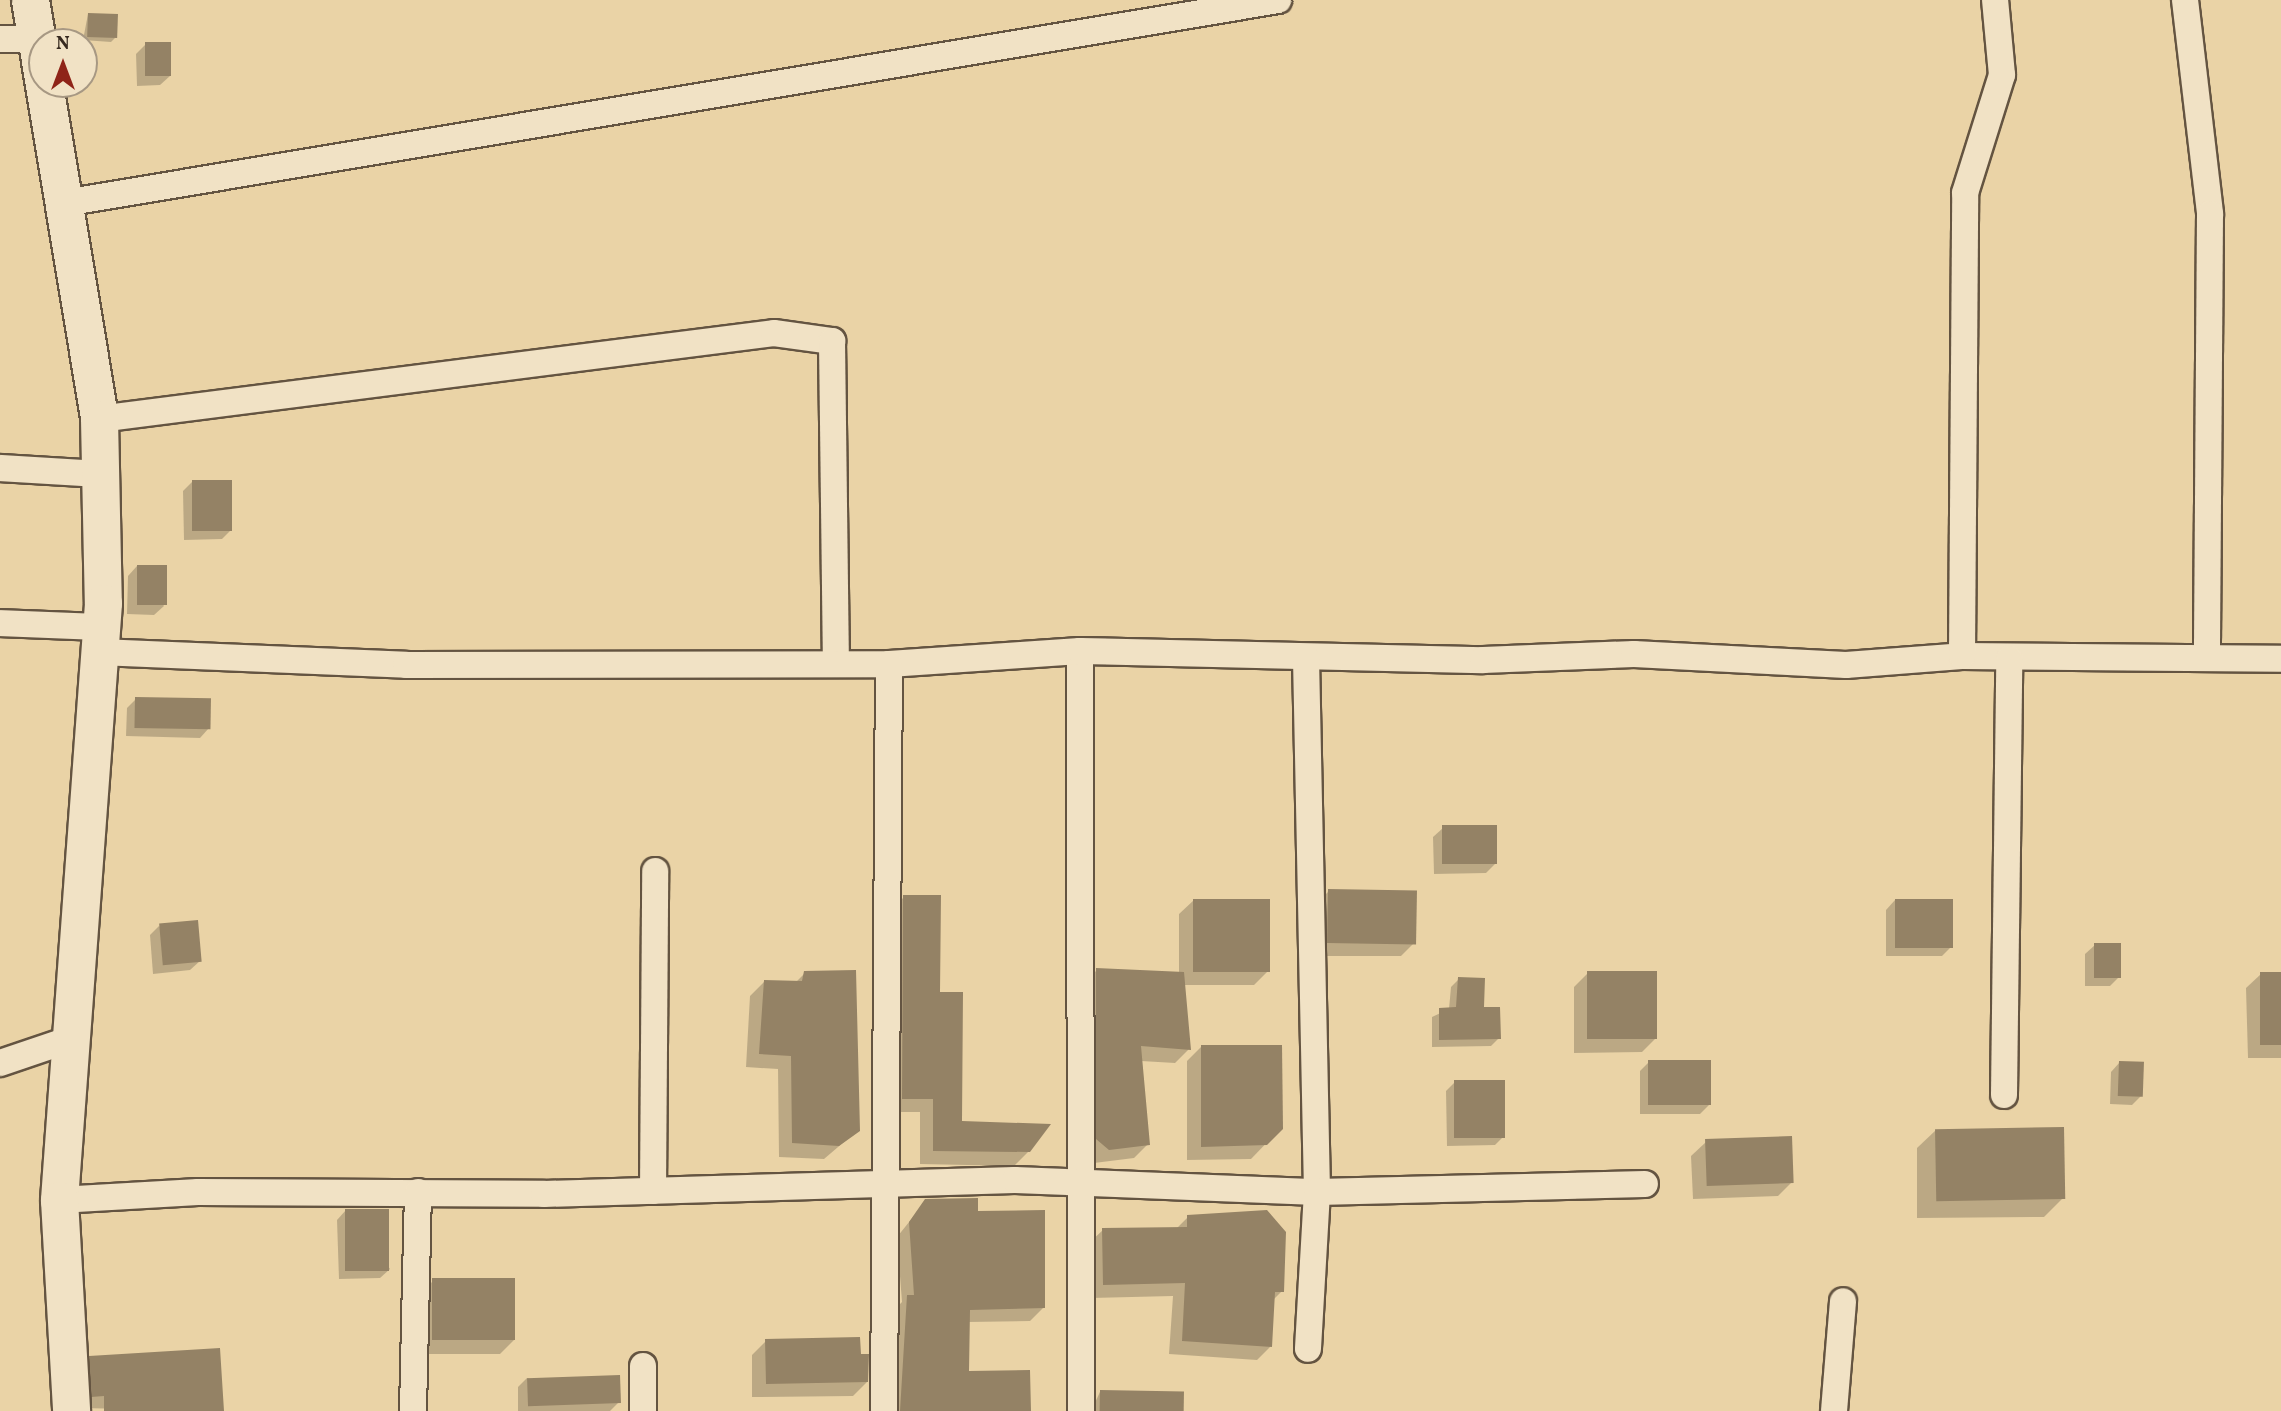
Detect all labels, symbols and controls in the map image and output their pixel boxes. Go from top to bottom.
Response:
north arrow [28,28,98,98]
text: N [56,31,70,57]

